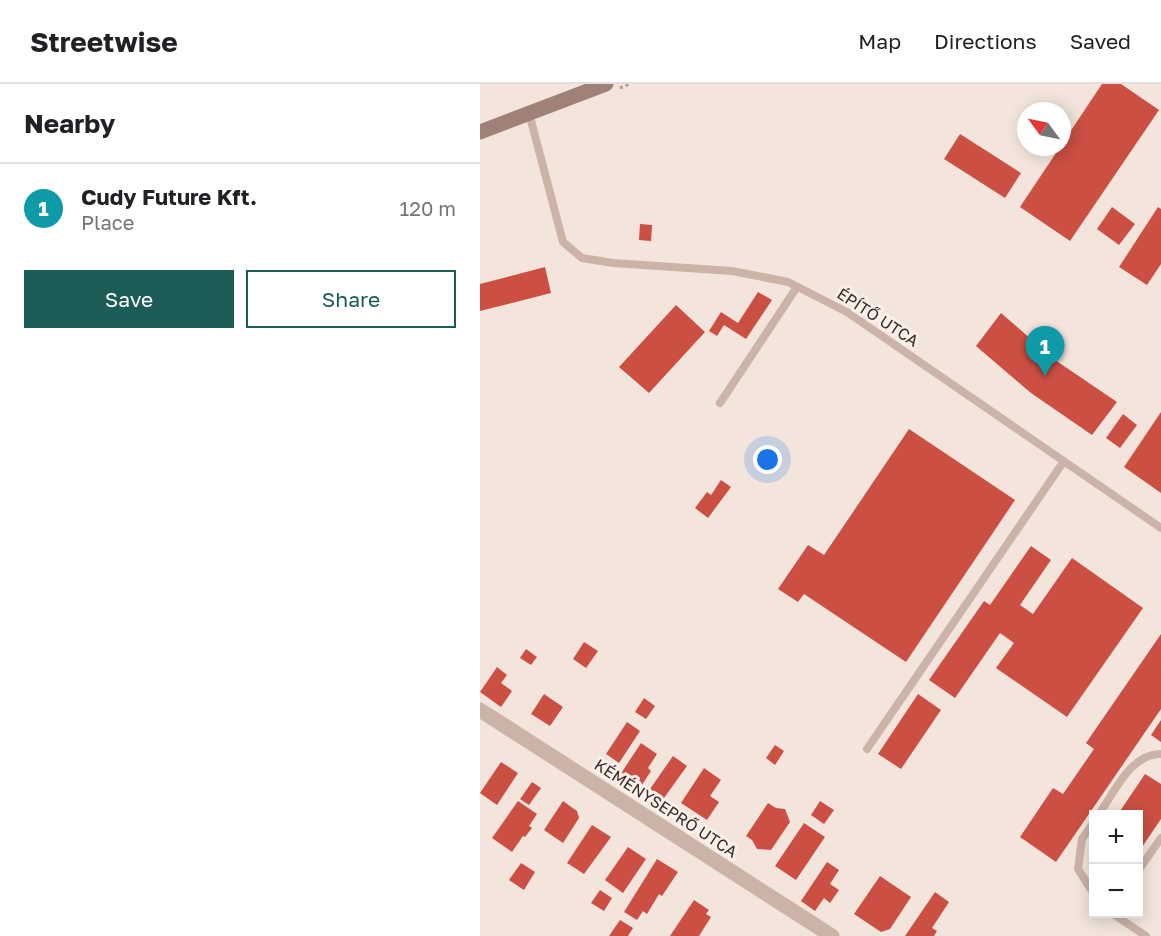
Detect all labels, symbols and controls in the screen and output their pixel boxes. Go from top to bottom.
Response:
text: Streetwise [30,25,178,58]
text: Map [858,28,901,54]
text: Directions [934,28,1037,54]
text: Saved [1070,28,1131,54]
north arrow [1017,102,1071,156]
text: Nearby [24,108,115,139]
text: Cudy Future Kft. [81,183,257,210]
text: 1 [38,196,49,220]
text: 120 m [400,196,456,220]
text: Place [81,210,134,234]
button: Save [24,270,234,328]
button: Share [246,270,456,328]
street label: ÉPÍTŐ UTCA [833,283,923,351]
pin: 1 [1026,326,1064,376]
your location [753,445,782,474]
street label: KÉMÉNYSEPRŐ UTCA [591,754,741,862]
map controls [1089,810,1143,918]
button: + [1089,810,1143,864]
button: − [1089,864,1143,918]

